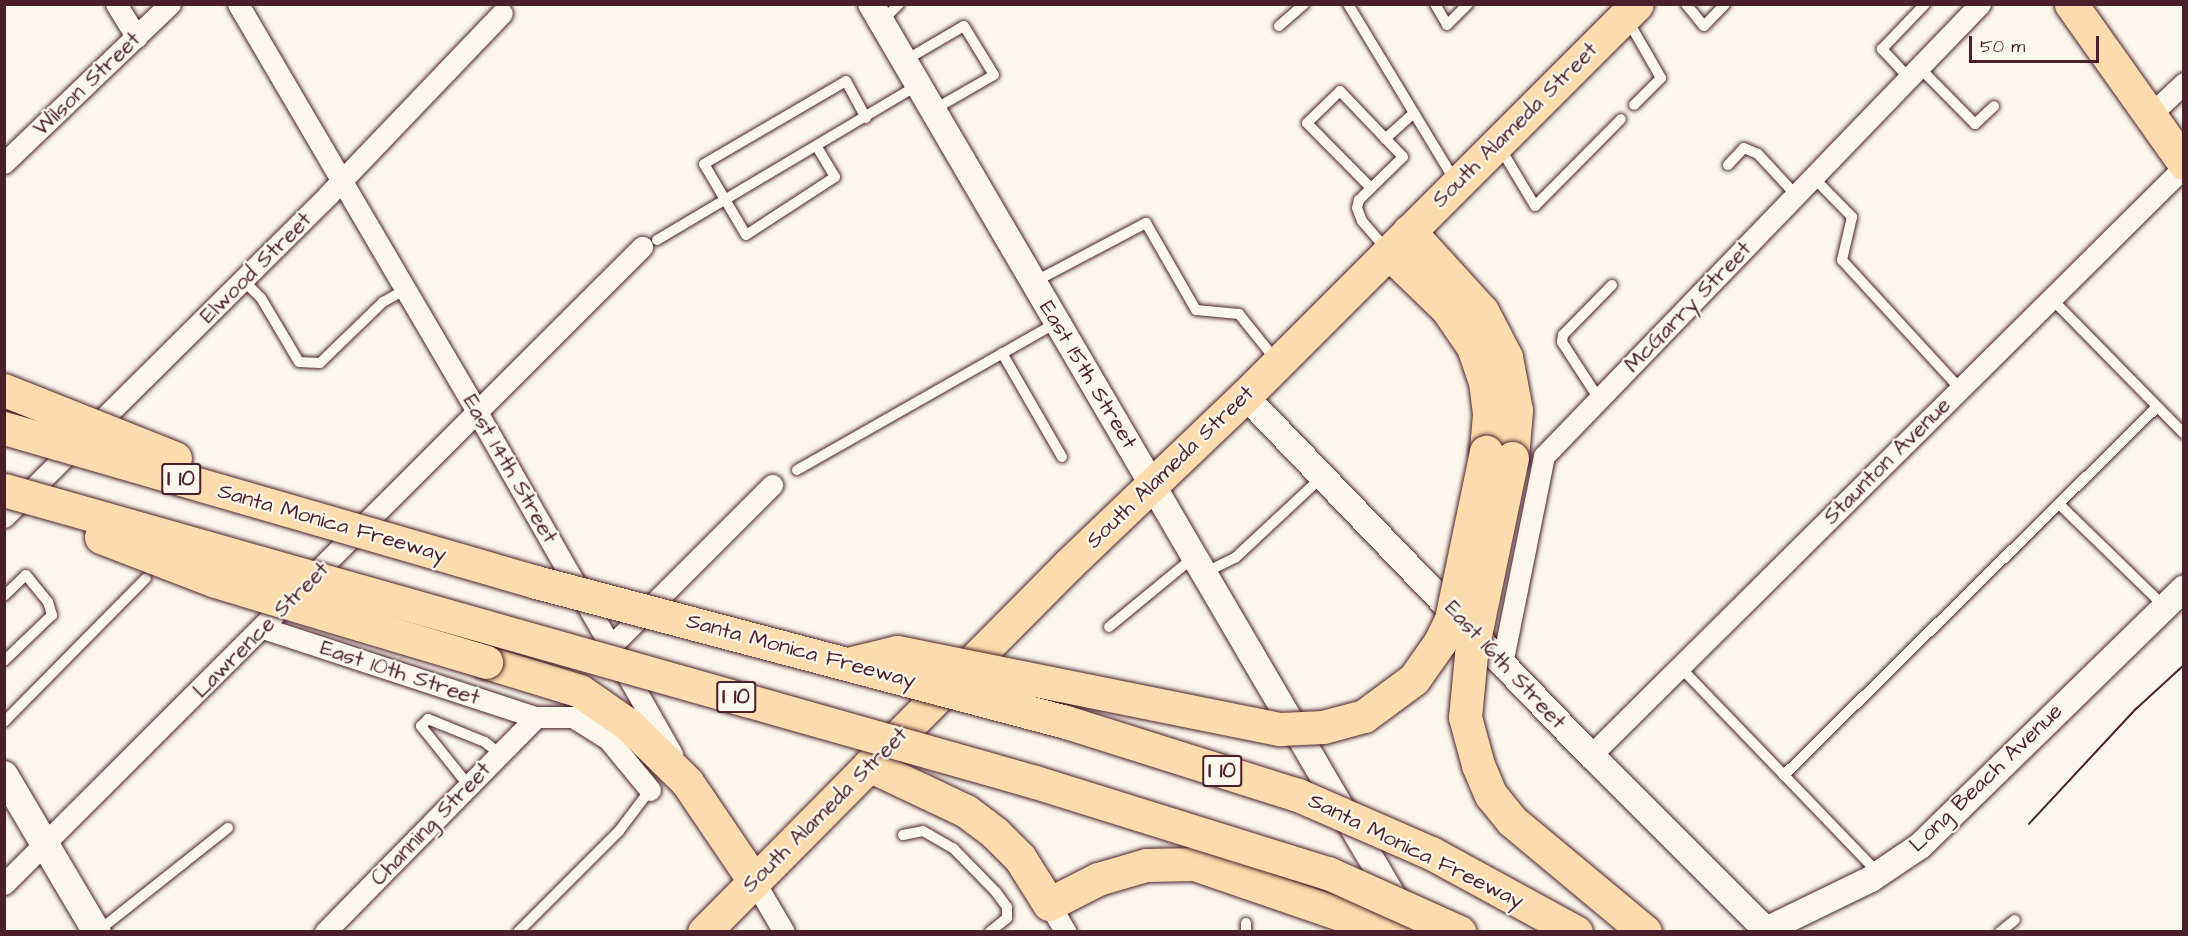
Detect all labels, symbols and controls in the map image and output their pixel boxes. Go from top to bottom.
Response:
scale bar [1972,24,2102,62]
street label: Wilson Street [28,26,146,142]
text: 50 m [1980,34,2025,59]
street label: South Alameda Street [1427,37,1603,213]
street label: Elwood Street [195,207,317,329]
street label: McGarry Street [1619,236,1757,378]
street label: East 15th Street [1033,296,1143,454]
street label: South Alameda Street [1081,380,1259,554]
street label: East 14th Street [457,390,563,548]
street label: Staunton Avenue [1818,392,1956,530]
road number: I 10 [160,461,202,497]
street label: Santa Monica Freeway [215,478,449,568]
street label: Lawrence Street [187,556,335,704]
street label: East 16th Street [1439,595,1571,735]
street label: Santa Monica Freeway [683,608,919,694]
street label: East 10th Street [317,635,483,711]
road number: I 10 [715,679,757,715]
street label: Long Beach Avenue [1904,698,2068,858]
street label: South Alameda Street [737,722,913,898]
road number: I 10 [1201,753,1243,789]
street label: Channing Street [365,757,497,891]
street label: Santa Monica Freeway [1304,787,1528,915]

